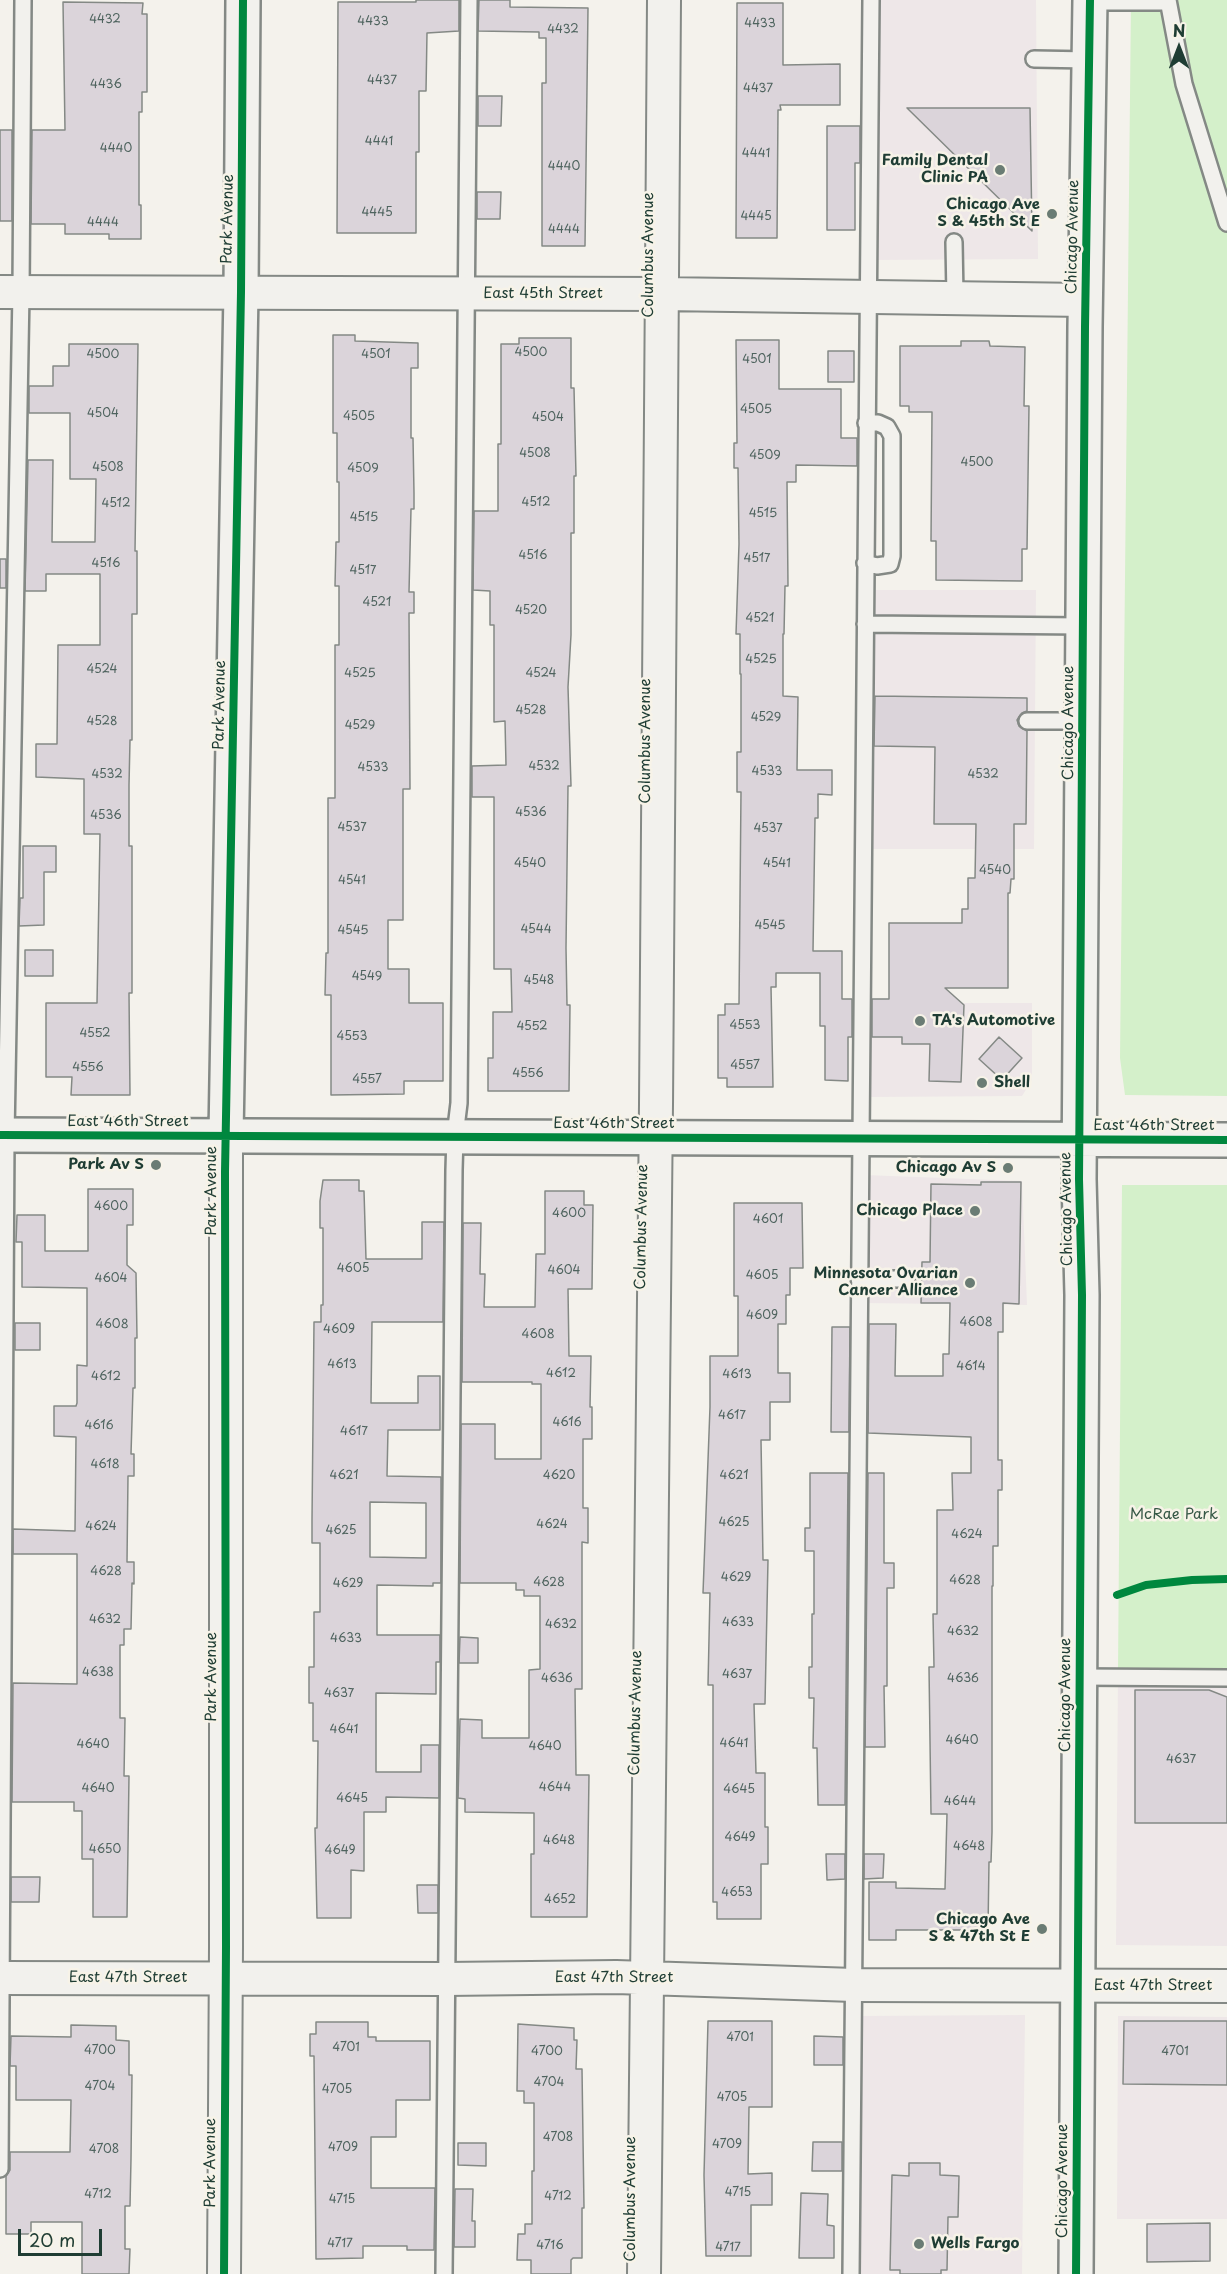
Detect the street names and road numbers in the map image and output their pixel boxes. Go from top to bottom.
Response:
street label: Park Avenue [218,174,238,264]
street label: Chicago Avenue [1063,180,1083,294]
street label: Columbus Avenue [640,192,658,318]
street label: East 45th Street [483,285,603,303]
street label: Park Avenue [210,660,230,750]
street label: Chicago Avenue [1060,666,1078,780]
street label: Columbus Avenue [637,678,655,804]
street label: East 46th Street [67,1113,189,1131]
street label: East 46th Street [553,1115,675,1133]
street label: East 46th Street [1093,1117,1215,1135]
street label: Park Avenue [203,1146,221,1236]
street label: Chicago Avenue [1057,1152,1077,1266]
street label: Columbus Avenue [632,1164,652,1290]
street label: Park Avenue [203,1632,221,1722]
street label: Chicago Avenue [1057,1638,1075,1752]
street label: Columbus Avenue [626,1650,646,1776]
street label: East 47th Street [69,1969,187,1987]
street label: East 47th Street [555,1969,673,1987]
street label: East 47th Street [1094,1977,1212,1995]
street label: Park Avenue [202,2118,220,2208]
street label: Chicago Avenue [1054,2124,1072,2238]
street label: Columbus Avenue [622,2136,640,2262]

